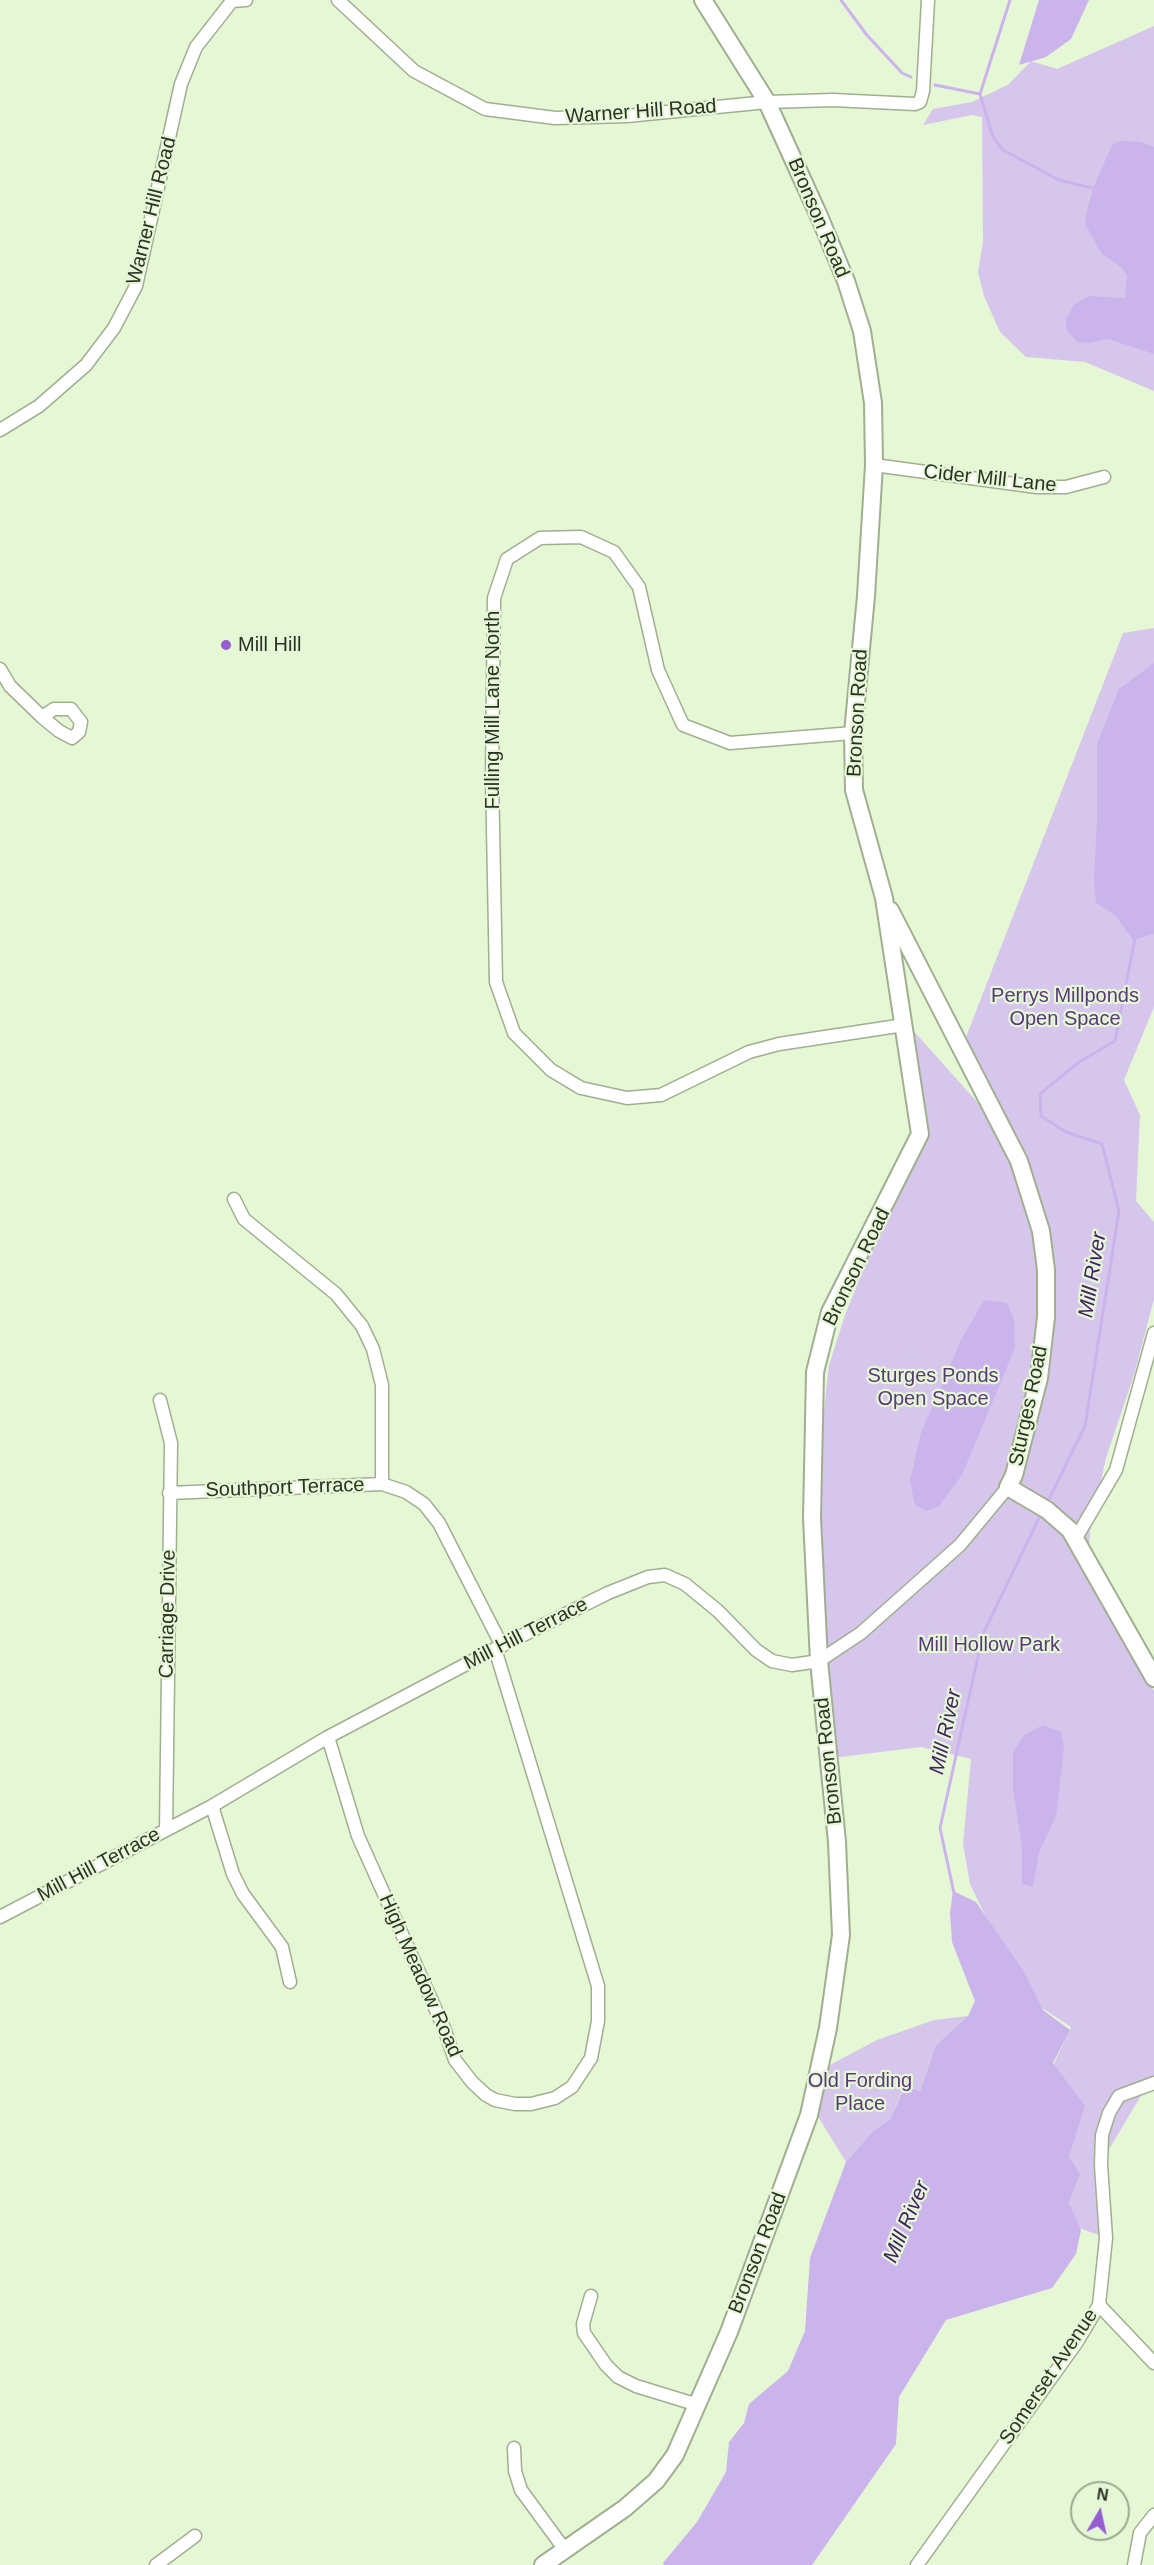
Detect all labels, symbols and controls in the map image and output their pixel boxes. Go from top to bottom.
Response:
street label: Warner Hill Road [565,95,717,129]
street label: Warner Hill Road [122,135,182,287]
street label: Bronson Road [782,154,854,282]
street label: Cider Mill Lane [922,460,1058,498]
street label: Fulling Mill Lane North [481,611,505,809]
place label: Mill Hill [238,633,301,657]
marker: Mill Hill [219,638,233,652]
street label: Bronson Road [843,649,873,777]
park label: Perrys Millponds Open Space [991,984,1139,1031]
street label: Bronson Road [818,1204,896,1330]
water label: Mill River [1074,1230,1112,1320]
street label: Sturges Road [1005,1344,1053,1468]
park label: Sturges Ponds Open Space [867,1364,999,1411]
street label: Southport Terrace [205,1473,365,1503]
street label: Carriage Drive [155,1549,181,1679]
street label: Mill Hill Terrace [460,1593,592,1675]
park label: Mill Hollow Park [918,1633,1060,1657]
water label: Mill River [925,1687,967,1777]
street label: Bronson Road [810,1696,848,1826]
street label: Mill Hill Terrace [34,1823,164,1907]
street label: High Meadow Road [373,1891,467,2061]
park label: Old Fording Place [808,2069,912,2116]
water label: Mill River [879,2177,935,2267]
street label: Bronson Road [724,2189,792,2317]
street label: Somerset Avenue [995,2305,1103,2449]
north arrow [1070,2481,1130,2541]
text: N [1096,2485,1110,2504]

